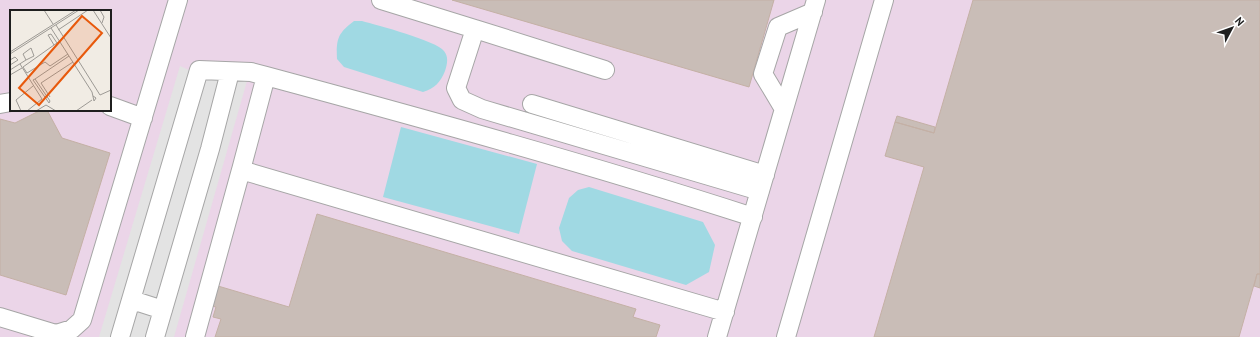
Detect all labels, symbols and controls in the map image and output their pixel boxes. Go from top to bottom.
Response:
north arrow [1212,8,1252,48]
inset map [10,10,111,111]
text: N [1232,14,1247,29]

